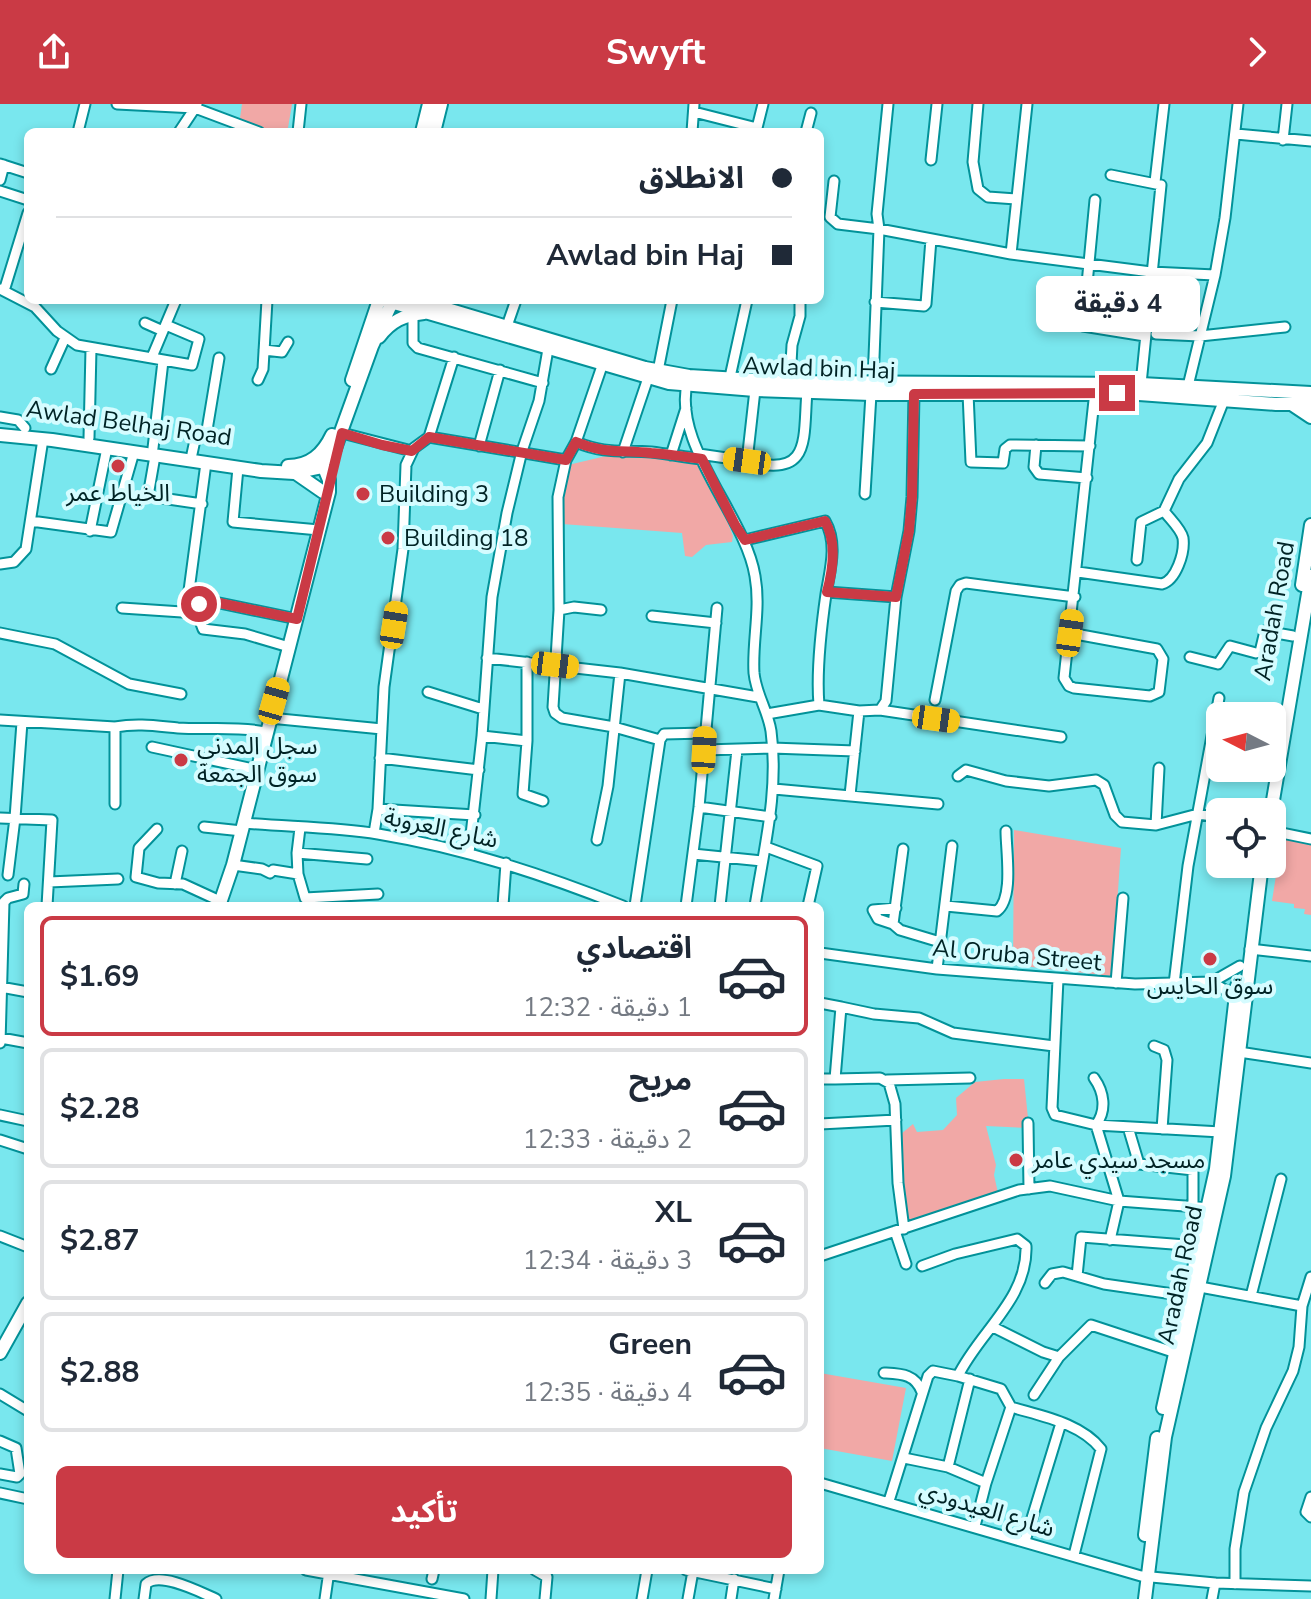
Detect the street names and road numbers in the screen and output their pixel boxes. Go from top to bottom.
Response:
street label: Awlad bin Haj [742,349,896,387]
street label: Awlad Belhaj Road [24,393,234,453]
street label: Aradah Road [1246,539,1302,683]
street label: شارع العروبة [381,800,501,857]
street label: Al Oruba Street [931,932,1103,978]
street label: Aradah Road [1150,1203,1210,1347]
street label: شارع العيدودي [915,1473,1058,1547]

